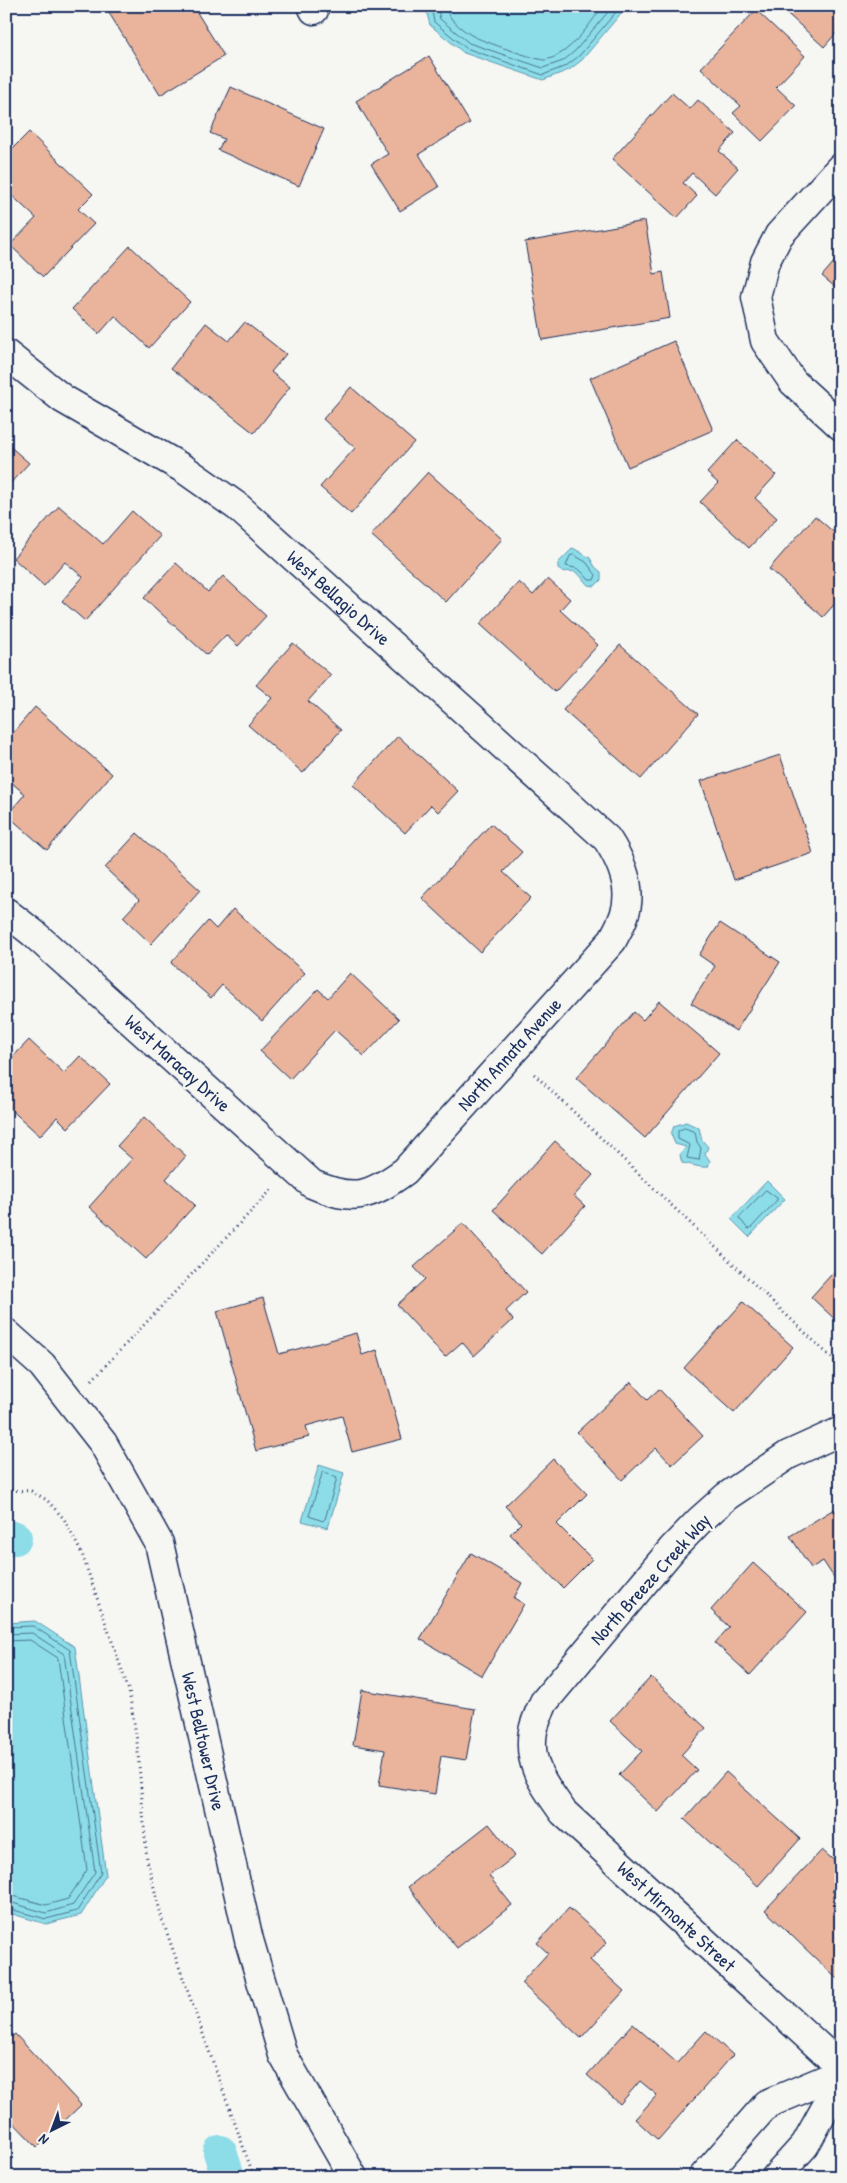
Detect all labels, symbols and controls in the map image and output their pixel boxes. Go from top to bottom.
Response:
street label: West Bellagio Drive [281,544,396,651]
street label: North Annata Avenue [451,991,567,1116]
street label: West Maracay Drive [120,1009,237,1118]
street label: North Breeze Creek Way [584,1508,716,1650]
street label: West Belltower Drive [176,1670,232,1813]
street label: West Mirmonte Street [612,1855,742,1978]
north arrow [28,2106,78,2156]
text: N [33,2130,52,2150]

